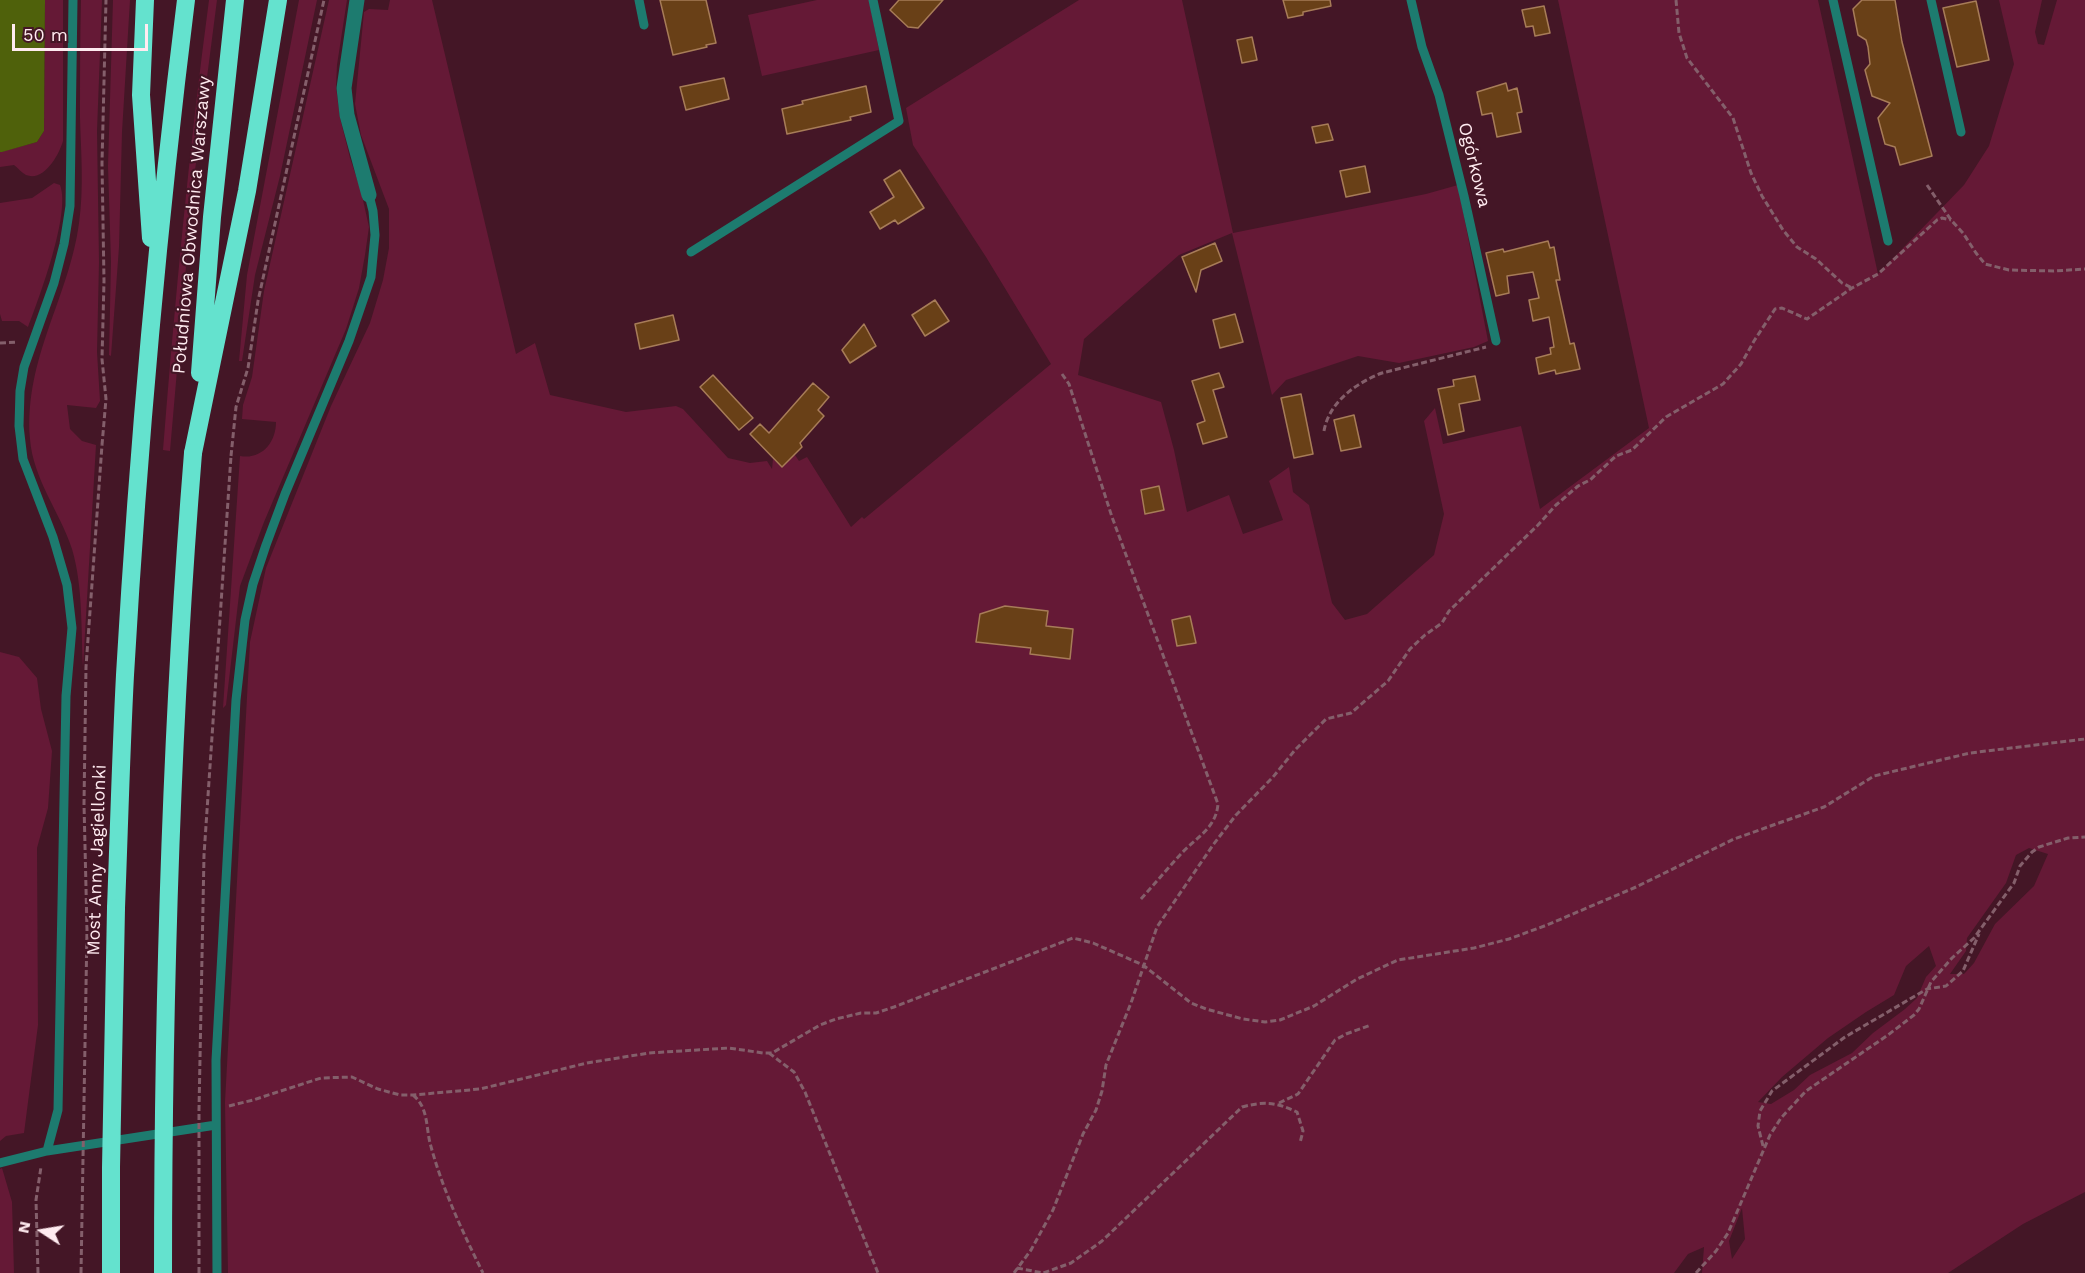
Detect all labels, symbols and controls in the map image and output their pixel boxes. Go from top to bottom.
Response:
scale bar [15,12,152,50]
text: 50 m [23,24,68,45]
street label: Południowa Obwodnica Warszawy [168,75,216,375]
street label: Ogórkowa [1453,120,1495,210]
street label: Most Anny Jagiellonki [83,764,111,956]
north arrow [12,1201,72,1261]
text: N [13,1219,34,1235]

